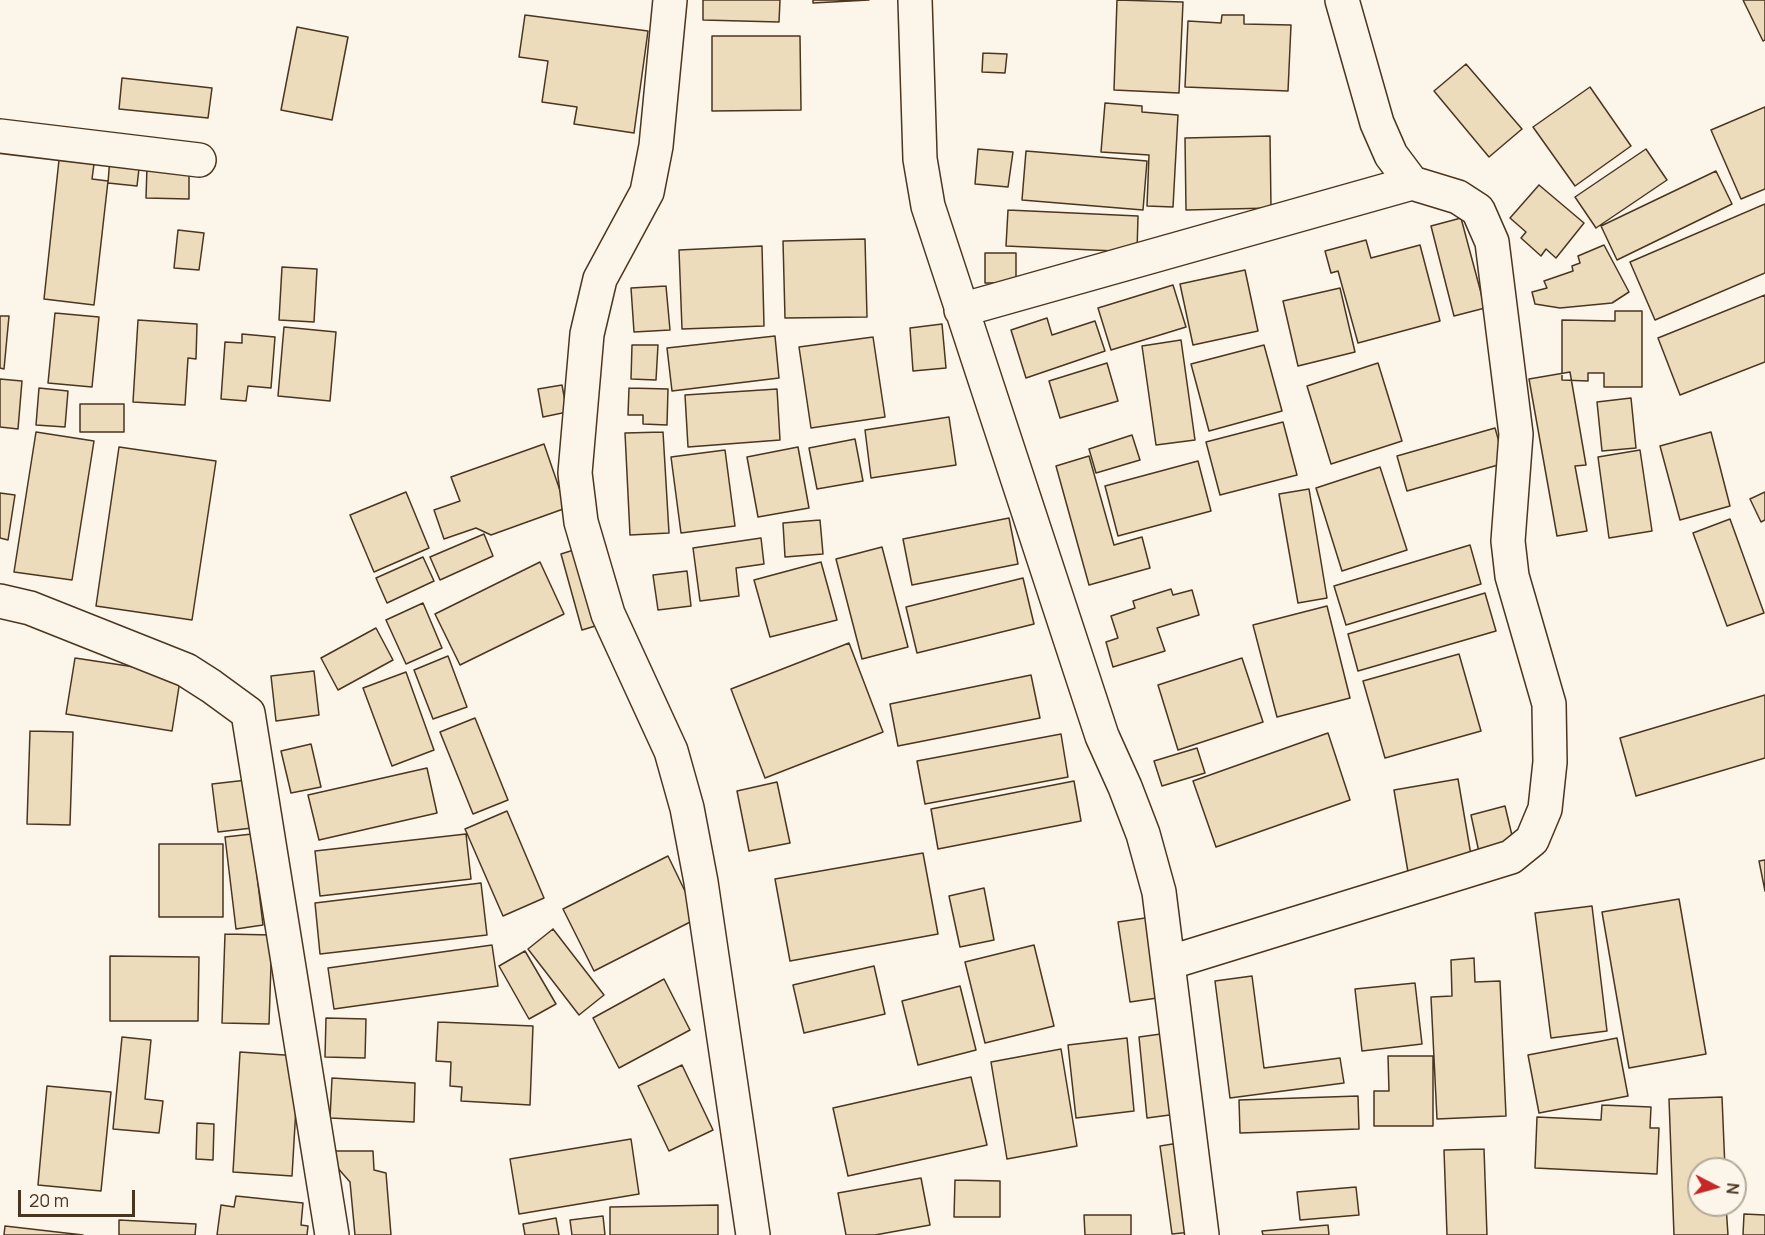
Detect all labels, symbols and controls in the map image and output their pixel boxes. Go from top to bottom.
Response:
north arrow [1687,1157,1747,1217]
scale bar [21,1178,138,1216]
text: N [1721,1182,1744,1196]
text: 20 m [29,1188,69,1212]

